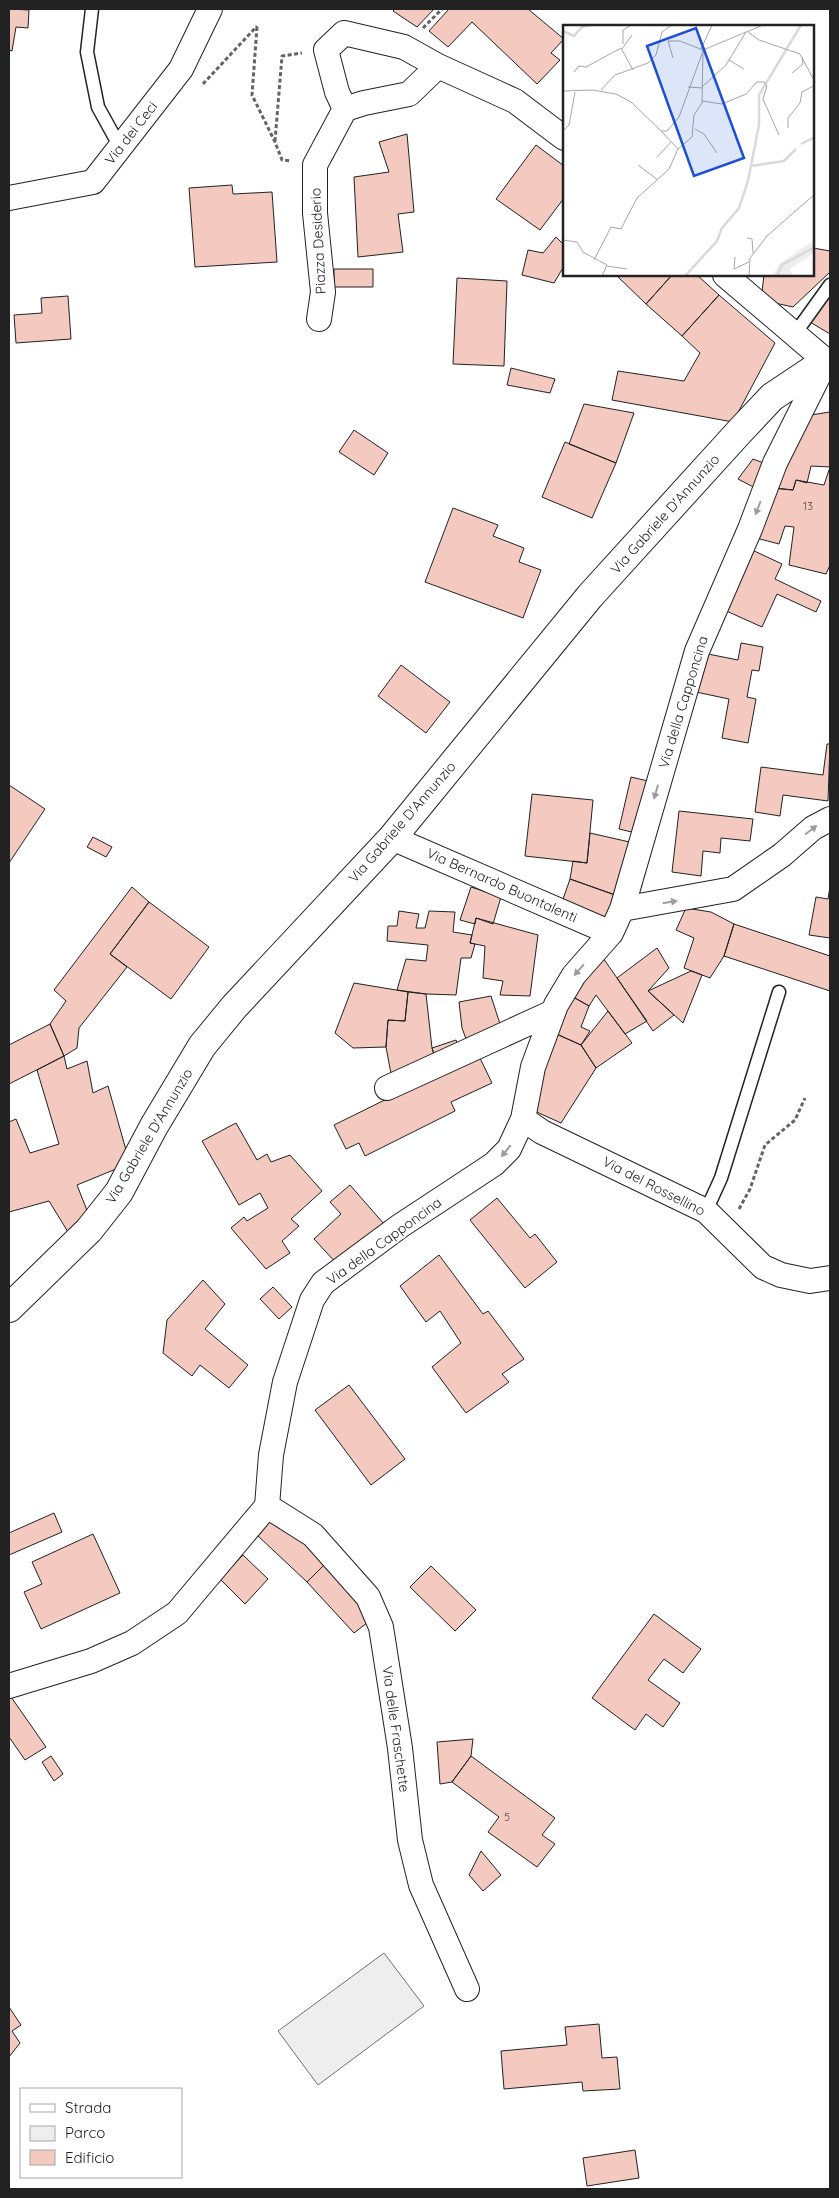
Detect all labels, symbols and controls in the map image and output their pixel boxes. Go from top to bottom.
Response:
inset map [563,25,814,276]
street label: Via dei Ceci [101,98,161,168]
street label: Piazza Desiderio [306,187,330,295]
street label: Via Gabriele D'Annunzio [607,450,723,578]
house number: 13 [803,499,813,513]
one-way arrow [754,501,761,516]
street label: Via della Capponcina [654,634,712,770]
street label: Via Gabriele D'Annunzio [344,758,460,886]
one-way arrow [651,785,659,800]
one-way arrow [804,825,817,836]
street label: Via Bernardo Buontalenti [424,844,580,926]
one-way arrow [662,897,678,905]
one-way arrow [573,963,584,976]
street label: Via Gabriele D'Annunzio [101,1065,197,1207]
one-way arrow [501,1144,511,1157]
street label: Via del Rossellino [600,1152,708,1220]
street label: Via della Capponcina [323,1193,445,1289]
street label: Via delle Fraschette [378,1665,414,1793]
house number: 5 [504,1810,510,1824]
legend [20,2088,182,2178]
text: Strada [65,2098,111,2117]
text: Parco [65,2123,105,2142]
text: Edificio [65,2148,114,2167]

